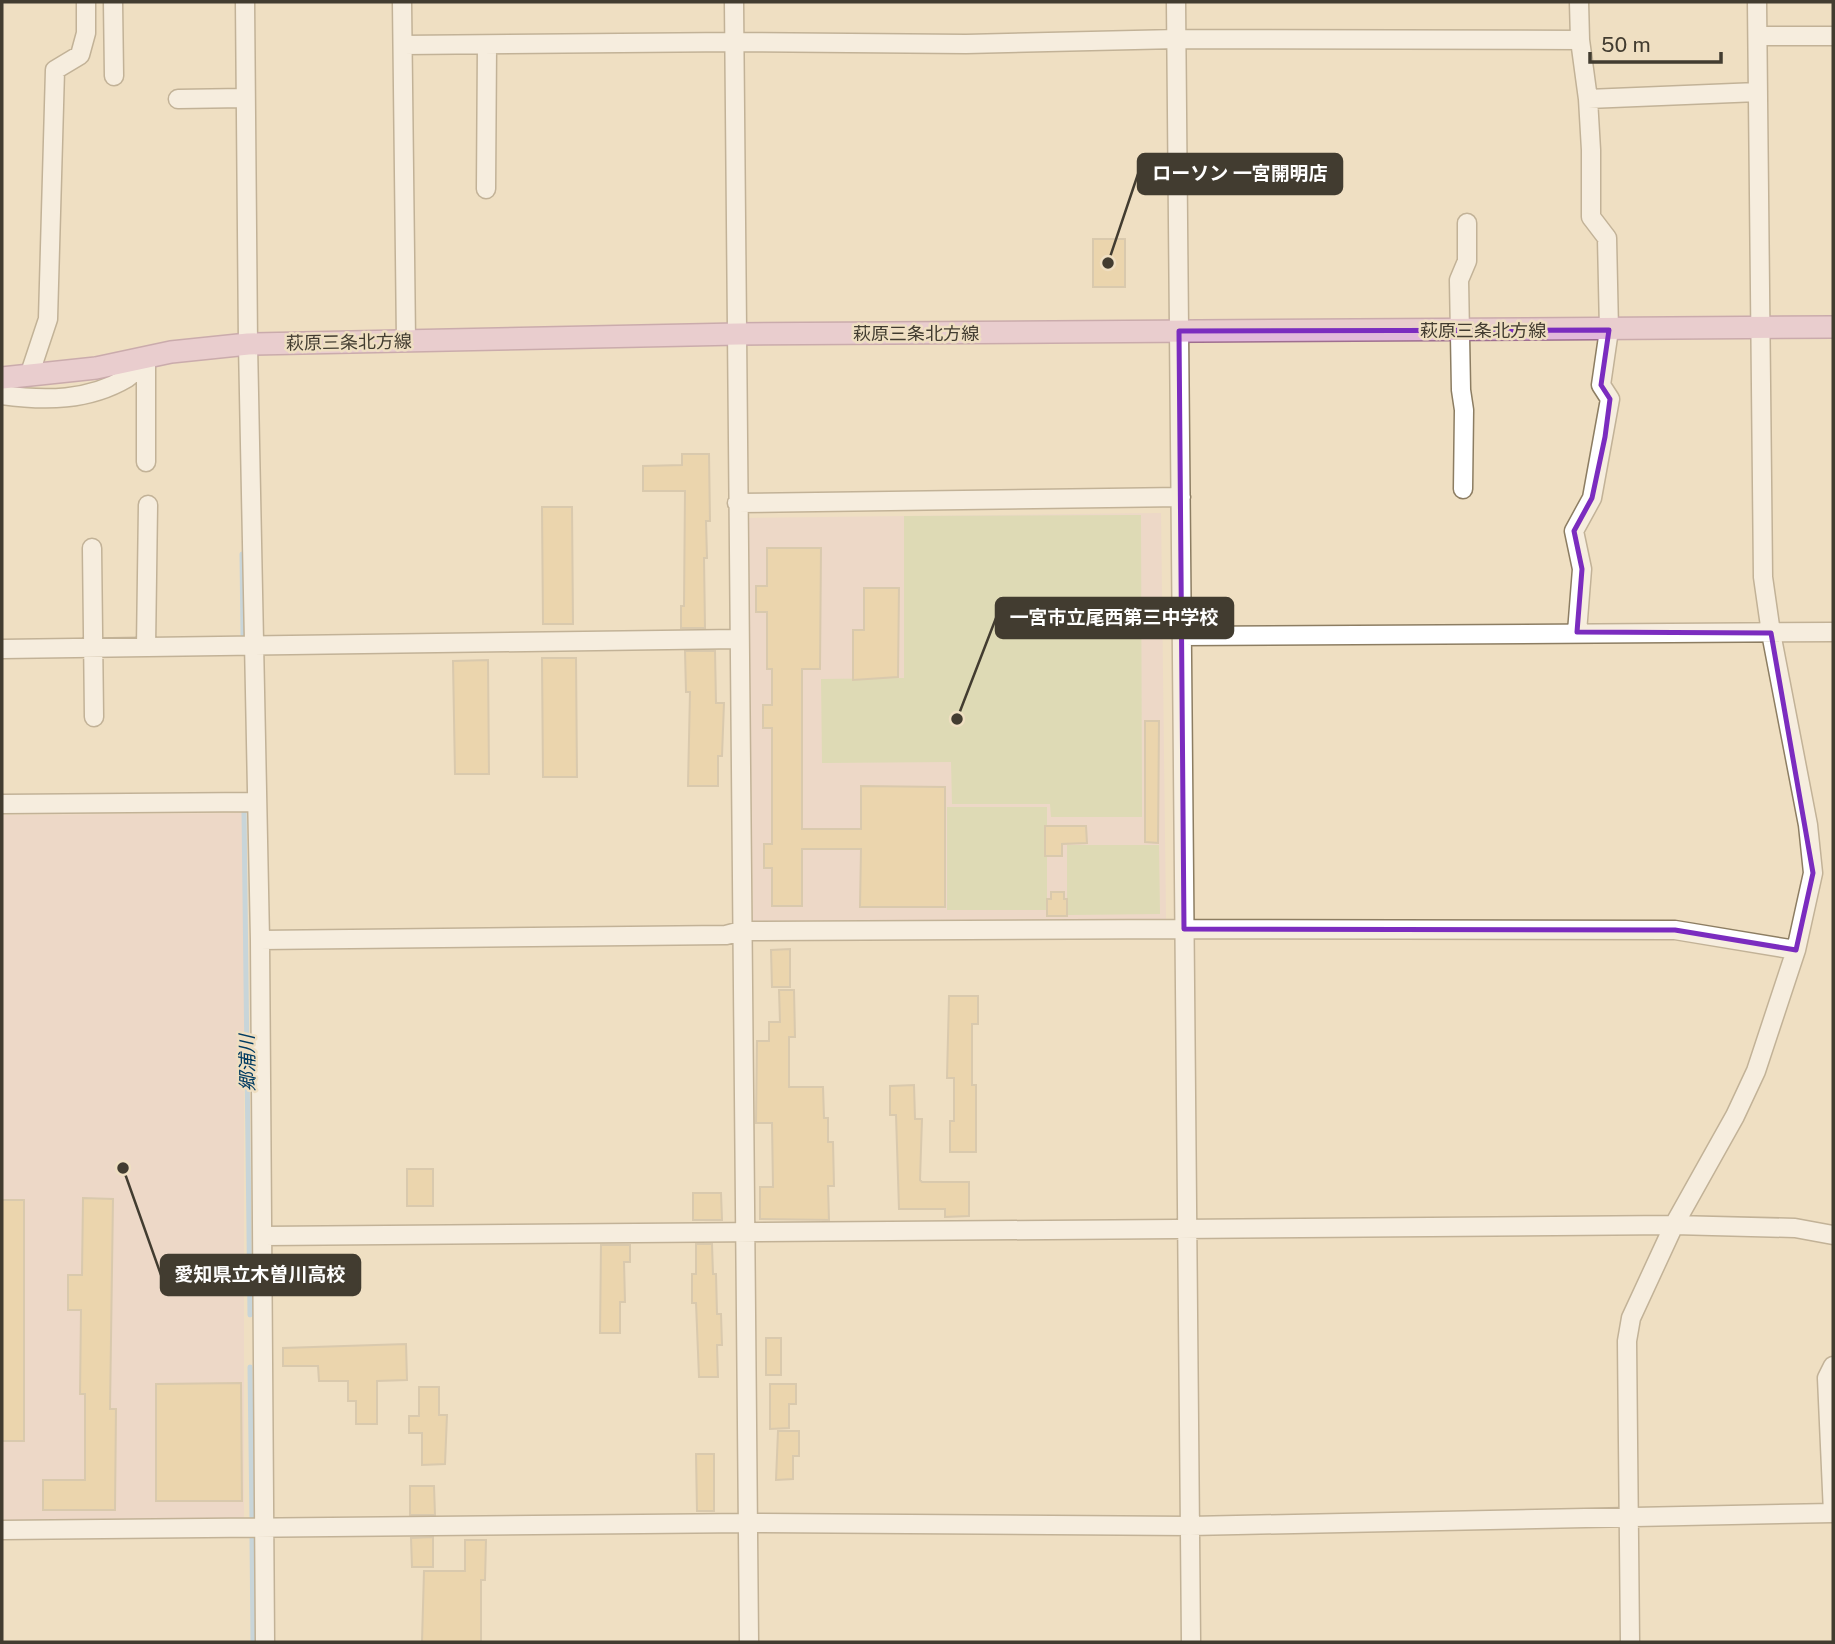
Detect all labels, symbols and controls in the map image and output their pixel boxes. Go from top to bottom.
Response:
scale bar [1590,21,1721,65]
text: 50 m [1601,32,1651,57]
callout: ローソン 一宮開明店 [1138,154,1342,194]
text: ローソン 一宮開明店 [1152,162,1328,184]
street label: 萩原三条北方線 [1420,320,1546,341]
street label: 萩原三条北方線 [853,323,979,344]
street label: 萩原三条北方線 [286,330,412,354]
callout: 一宮市立尾西第三中学校 [996,598,1233,638]
text: 一宮市立尾西第三中学校 [1009,606,1219,628]
water label: 郷浦川 [235,1032,258,1092]
callout: 愛知県立木曽川高校 [161,1255,360,1295]
text: 愛知県立木曽川高校 [174,1263,346,1285]

